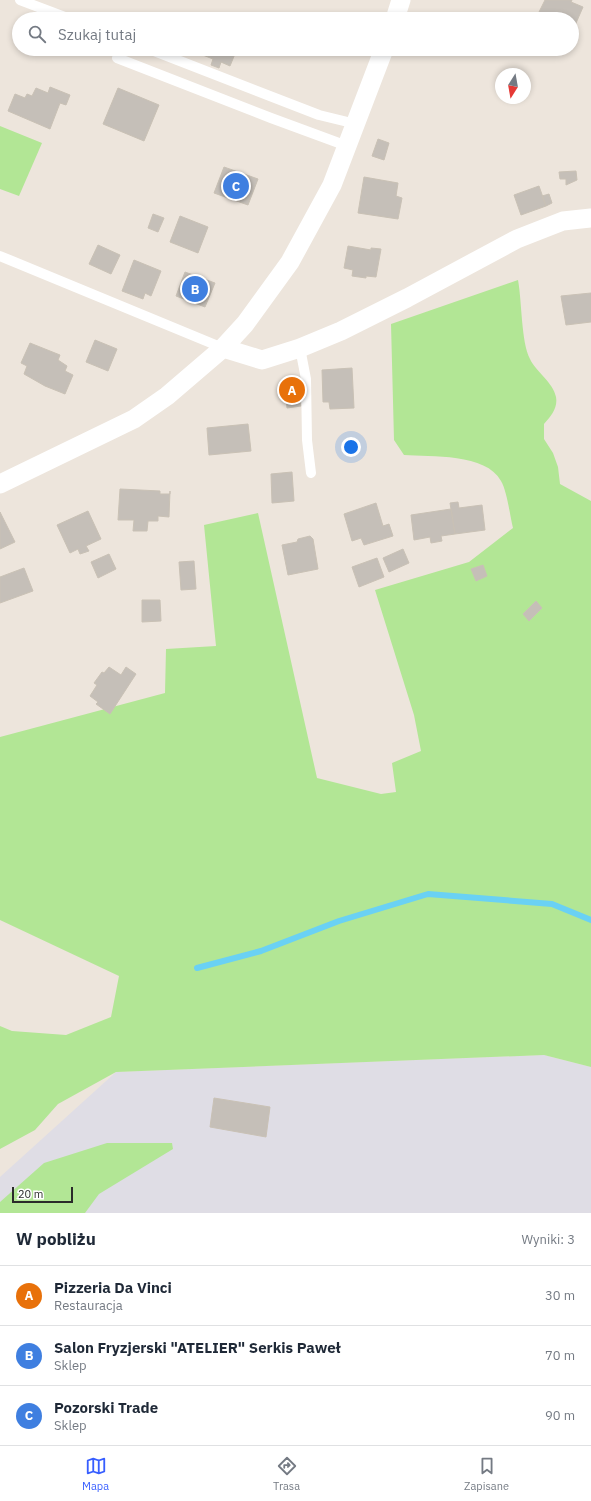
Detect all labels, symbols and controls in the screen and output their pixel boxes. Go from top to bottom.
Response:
search box [12,12,579,56]
icon: search [26,23,48,45]
text: Szukaj tutaj [58,25,136,44]
north arrow [495,68,531,104]
pin: C [223,171,249,201]
pin: B [182,274,208,304]
pin: A [279,375,305,405]
your location [341,437,361,457]
scale bar [12,1185,73,1204]
text: 20 m [18,1187,43,1201]
text: W pobliżu [16,1228,96,1250]
text: Wyniki: 3 [522,1231,575,1248]
text: Pizzeria Da Vinci [54,1278,172,1297]
text: A [25,1287,33,1304]
text: 30 m [545,1287,575,1304]
text: Restauracja [54,1297,123,1314]
text: Salon Fryzjerski "ATELIER" Serkis Paweł [54,1338,340,1357]
text: B [25,1347,33,1364]
text: 70 m [545,1347,575,1364]
text: Sklep [54,1357,87,1374]
text: Pozorski Trade [54,1398,158,1417]
text: C [25,1407,33,1424]
text: 90 m [545,1407,575,1424]
text: Sklep [54,1417,87,1434]
tab: Mapa [82,1455,109,1493]
tab: Trasa [273,1455,300,1493]
tab: Zapisane [464,1455,509,1493]

